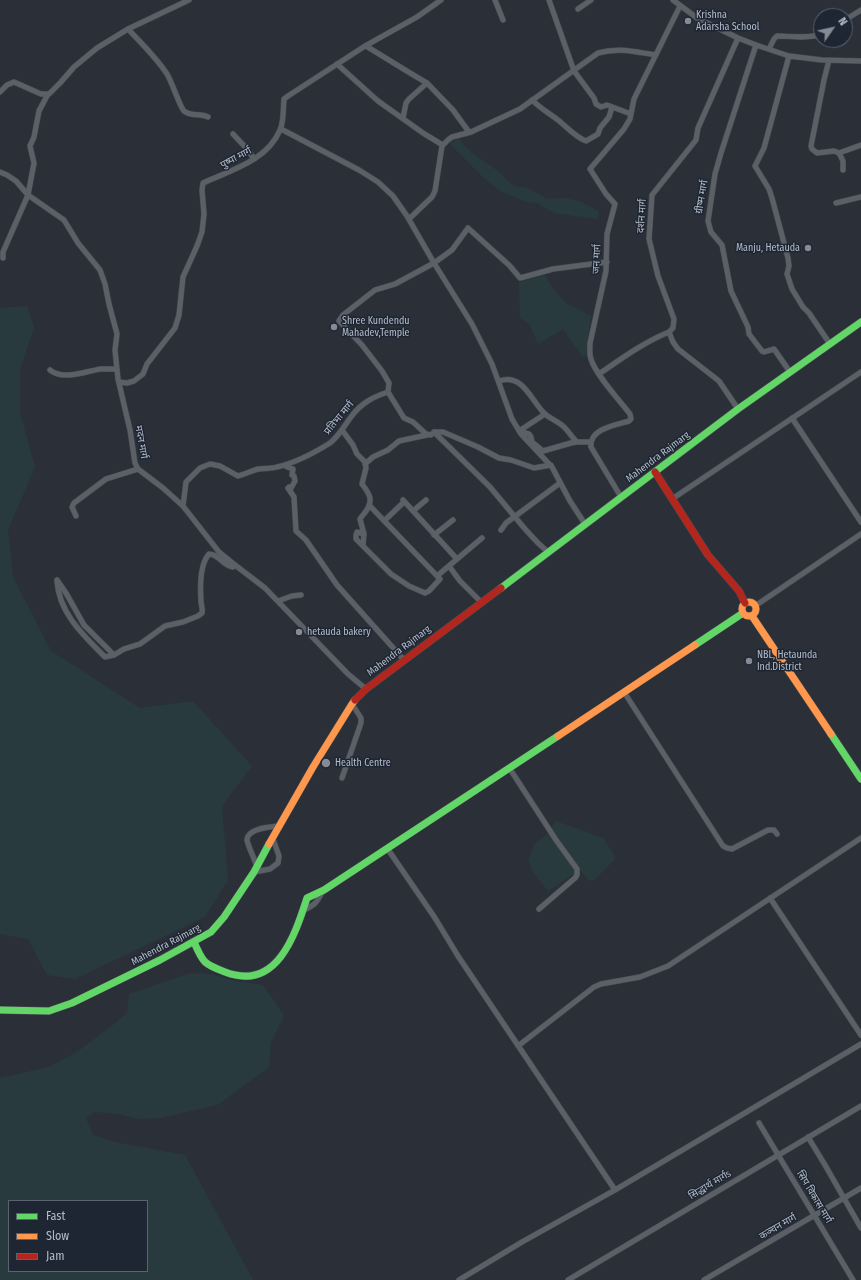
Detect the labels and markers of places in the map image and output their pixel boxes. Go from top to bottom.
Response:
place label: Krishna Adarsha School [696,9,759,32]
marker: Krishna Adarsha School [683,16,693,26]
place label: Manju, Hetauda [736,242,800,254]
marker: Manju, Hetauda [803,243,813,253]
place label: Shree Kundendu Mahadev,Temple [342,315,410,338]
marker: Shree Kundendu Mahadev,Temple [329,322,339,332]
place label: hetauda bakery [307,626,371,638]
marker: hetauda bakery [294,627,304,637]
place label: NBL, Hetaunda Ind.District [757,649,817,672]
marker: NBL, Hetaunda Ind.District [744,656,754,666]
marker: Health Centre [320,757,332,769]
place label: Health Centre [335,757,391,769]

